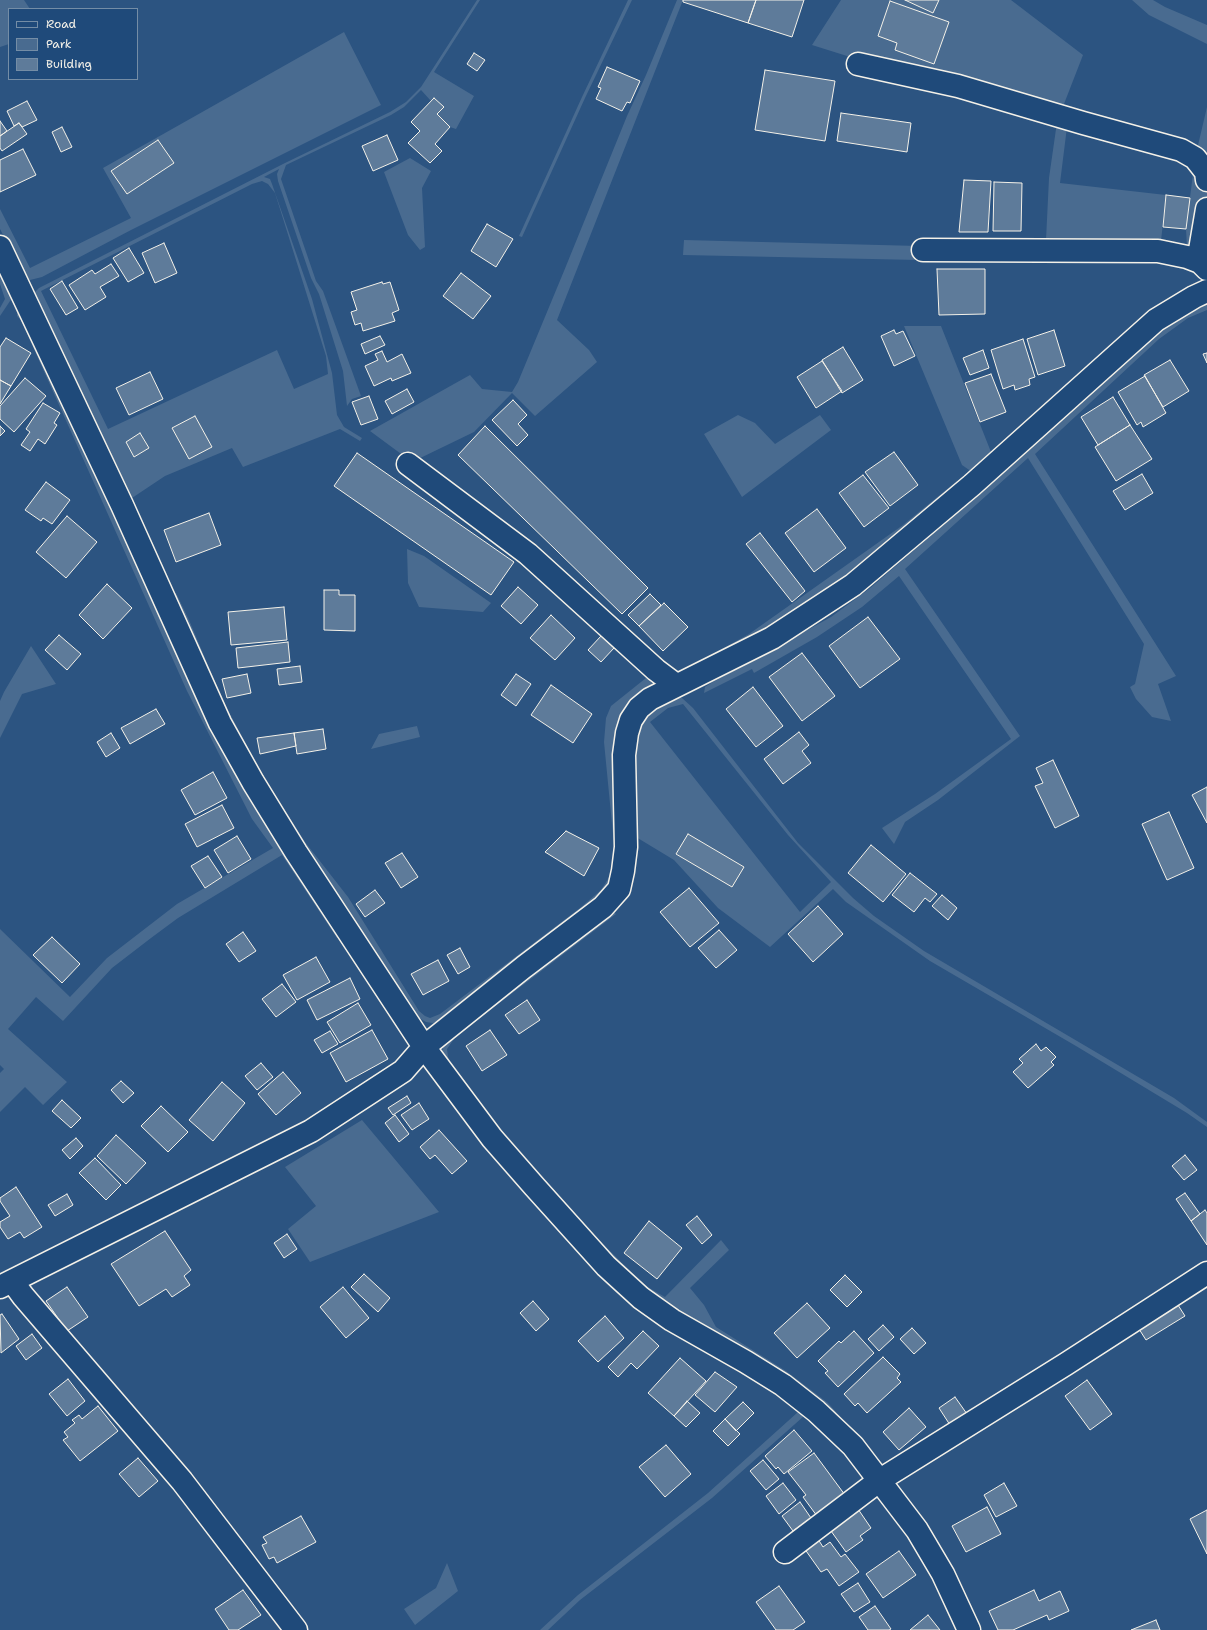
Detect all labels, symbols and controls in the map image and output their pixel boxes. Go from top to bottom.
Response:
legend [8,8,138,80]
text: Road [46,16,76,32]
text: Park [46,36,72,52]
text: Building [46,56,92,72]

